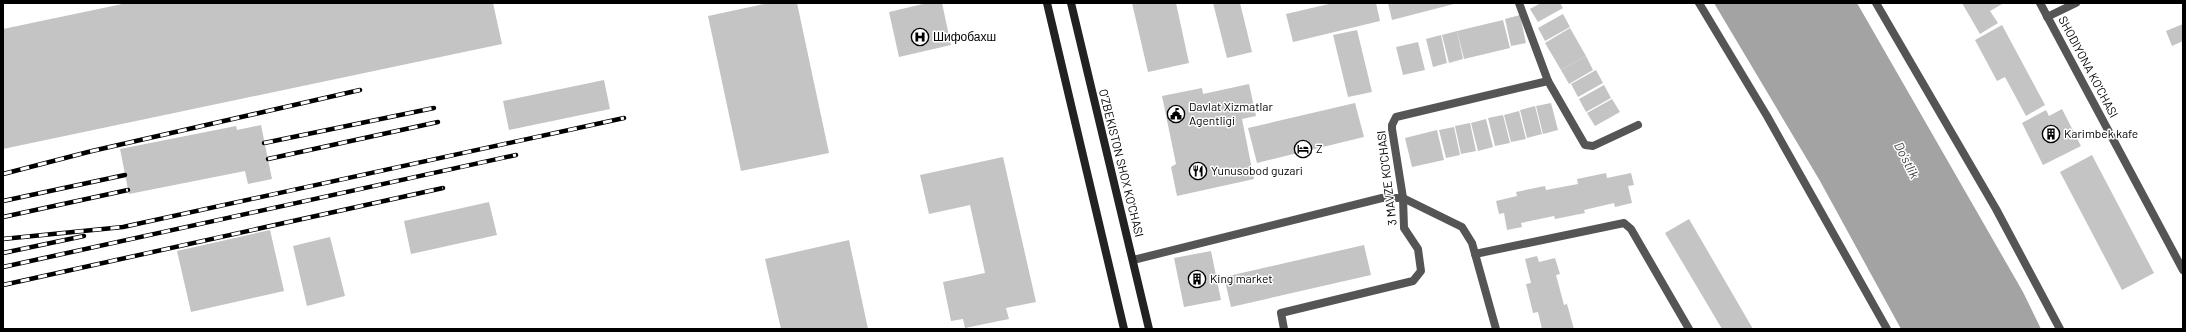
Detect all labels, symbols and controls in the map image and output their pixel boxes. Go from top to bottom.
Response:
street label: SHODIYONA KO'CHASI [2056,13,2122,120]
hospital icon: Шифобахш [910,27,930,47]
place label: Шифобахш [933,29,996,44]
street label: O'ZBEKISTON SHOX KO'CHASI [1097,87,1147,238]
place label: Davlat Xizmatlar Agentligi [1189,99,1273,127]
public building icon: Davlat Xizmatlar Agentligi [1166,104,1186,124]
building icon: Karimbek kafe [2041,124,2061,144]
place label: Karimbek kafe [2064,126,2138,140]
street label: 3 MAVZE KO'CHASI [1373,130,1399,226]
hotel icon: Z [1293,139,1313,159]
water label: Do'stlik [1891,139,1923,182]
place label: Z [1316,141,1323,155]
restaurant icon: Yunusobod guzari [1188,161,1208,181]
place label: Yunusobod guzari [1211,163,1303,177]
building icon: King market [1187,269,1207,289]
place label: King market [1210,271,1273,285]

